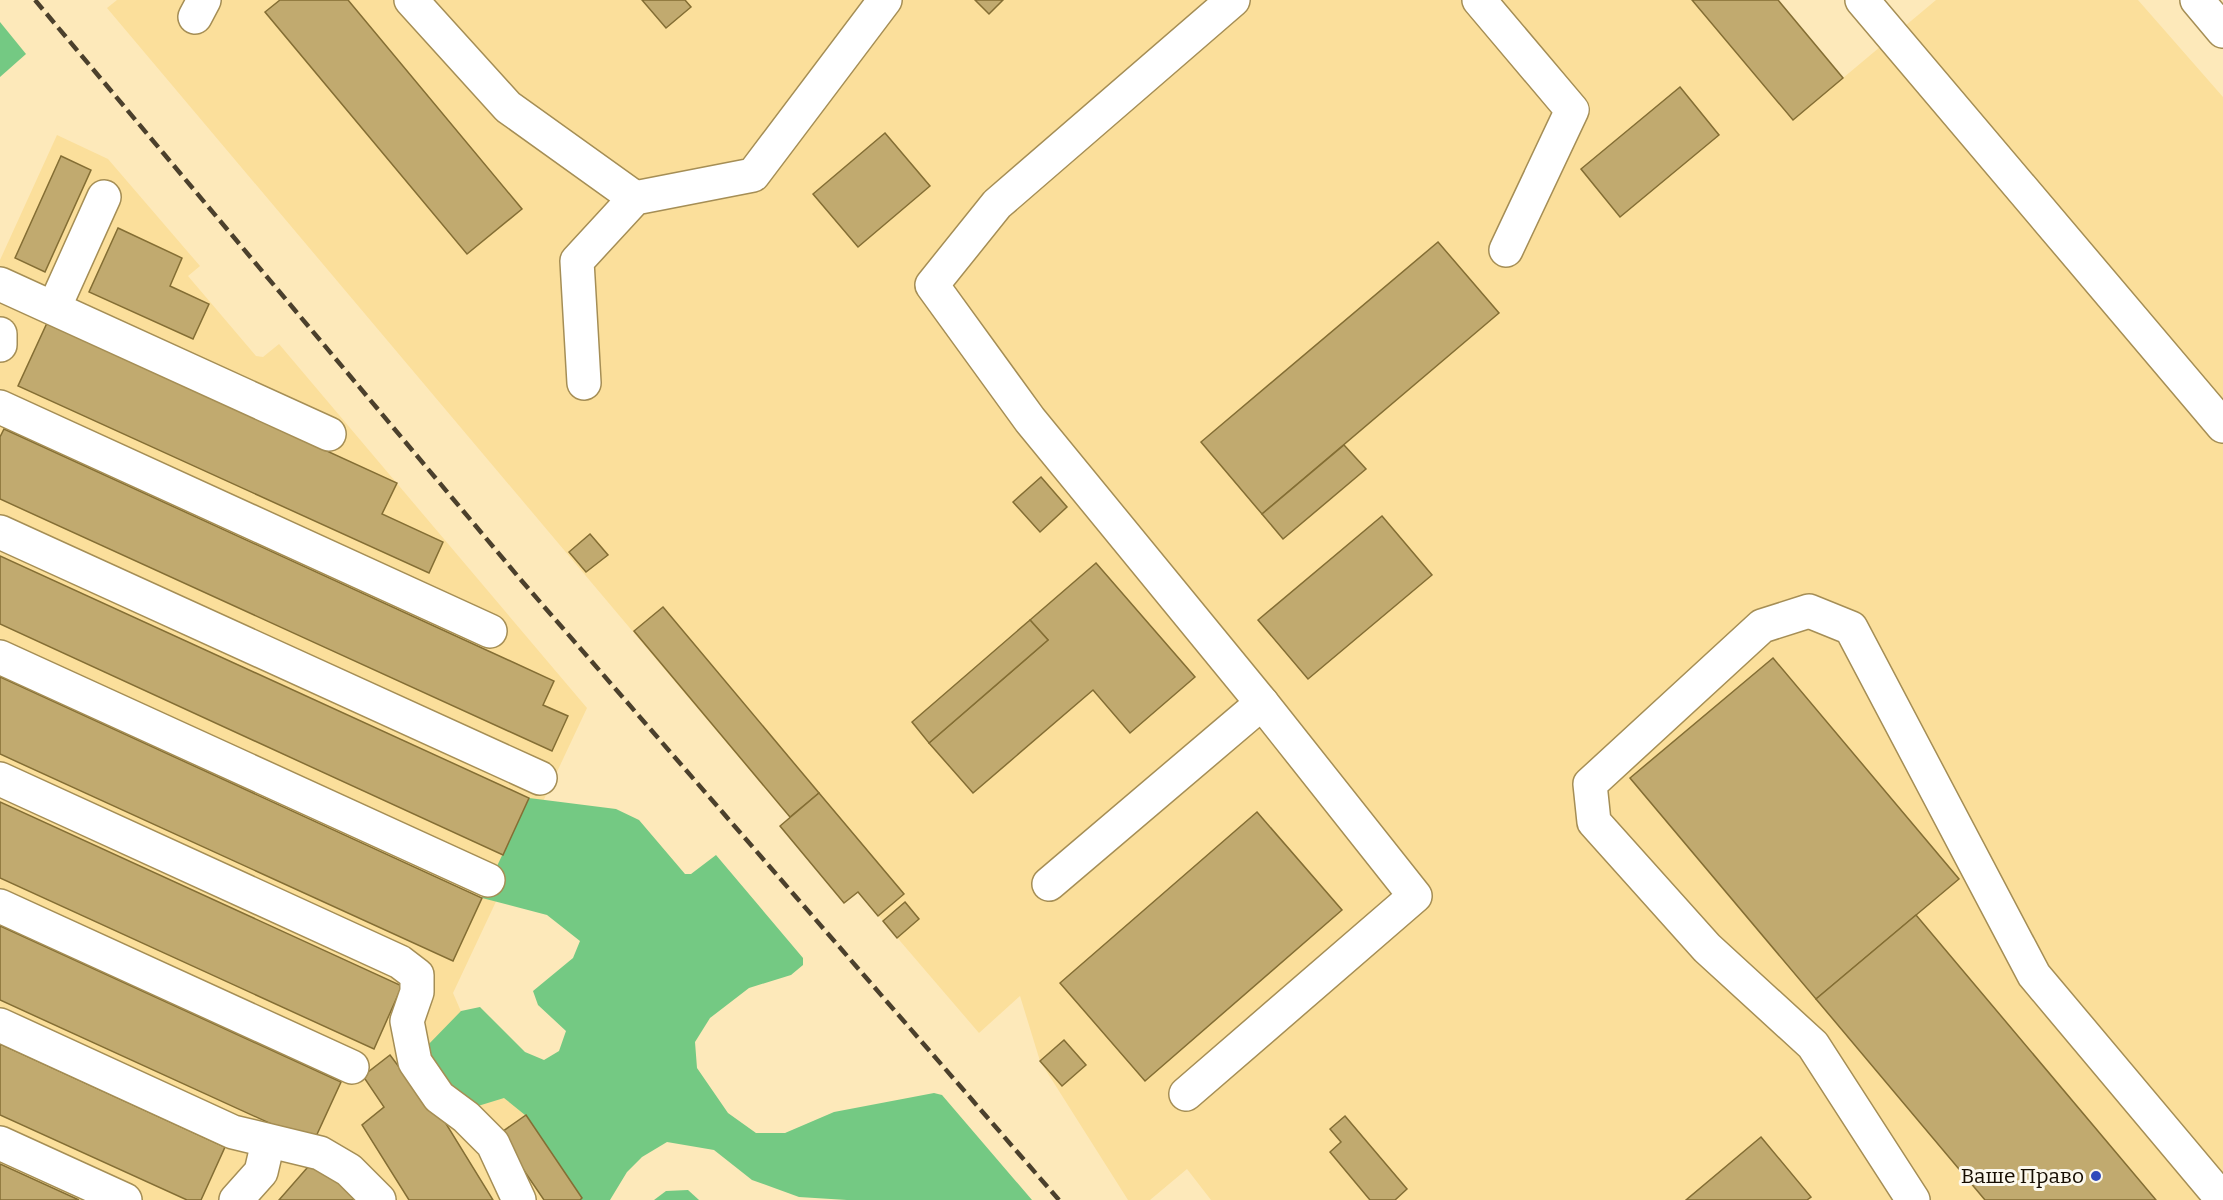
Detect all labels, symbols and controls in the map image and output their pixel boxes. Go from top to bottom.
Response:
place label: Ваше Право [1961,1163,2084,1189]
marker: Ваше Право [2089,1169,2103,1183]

